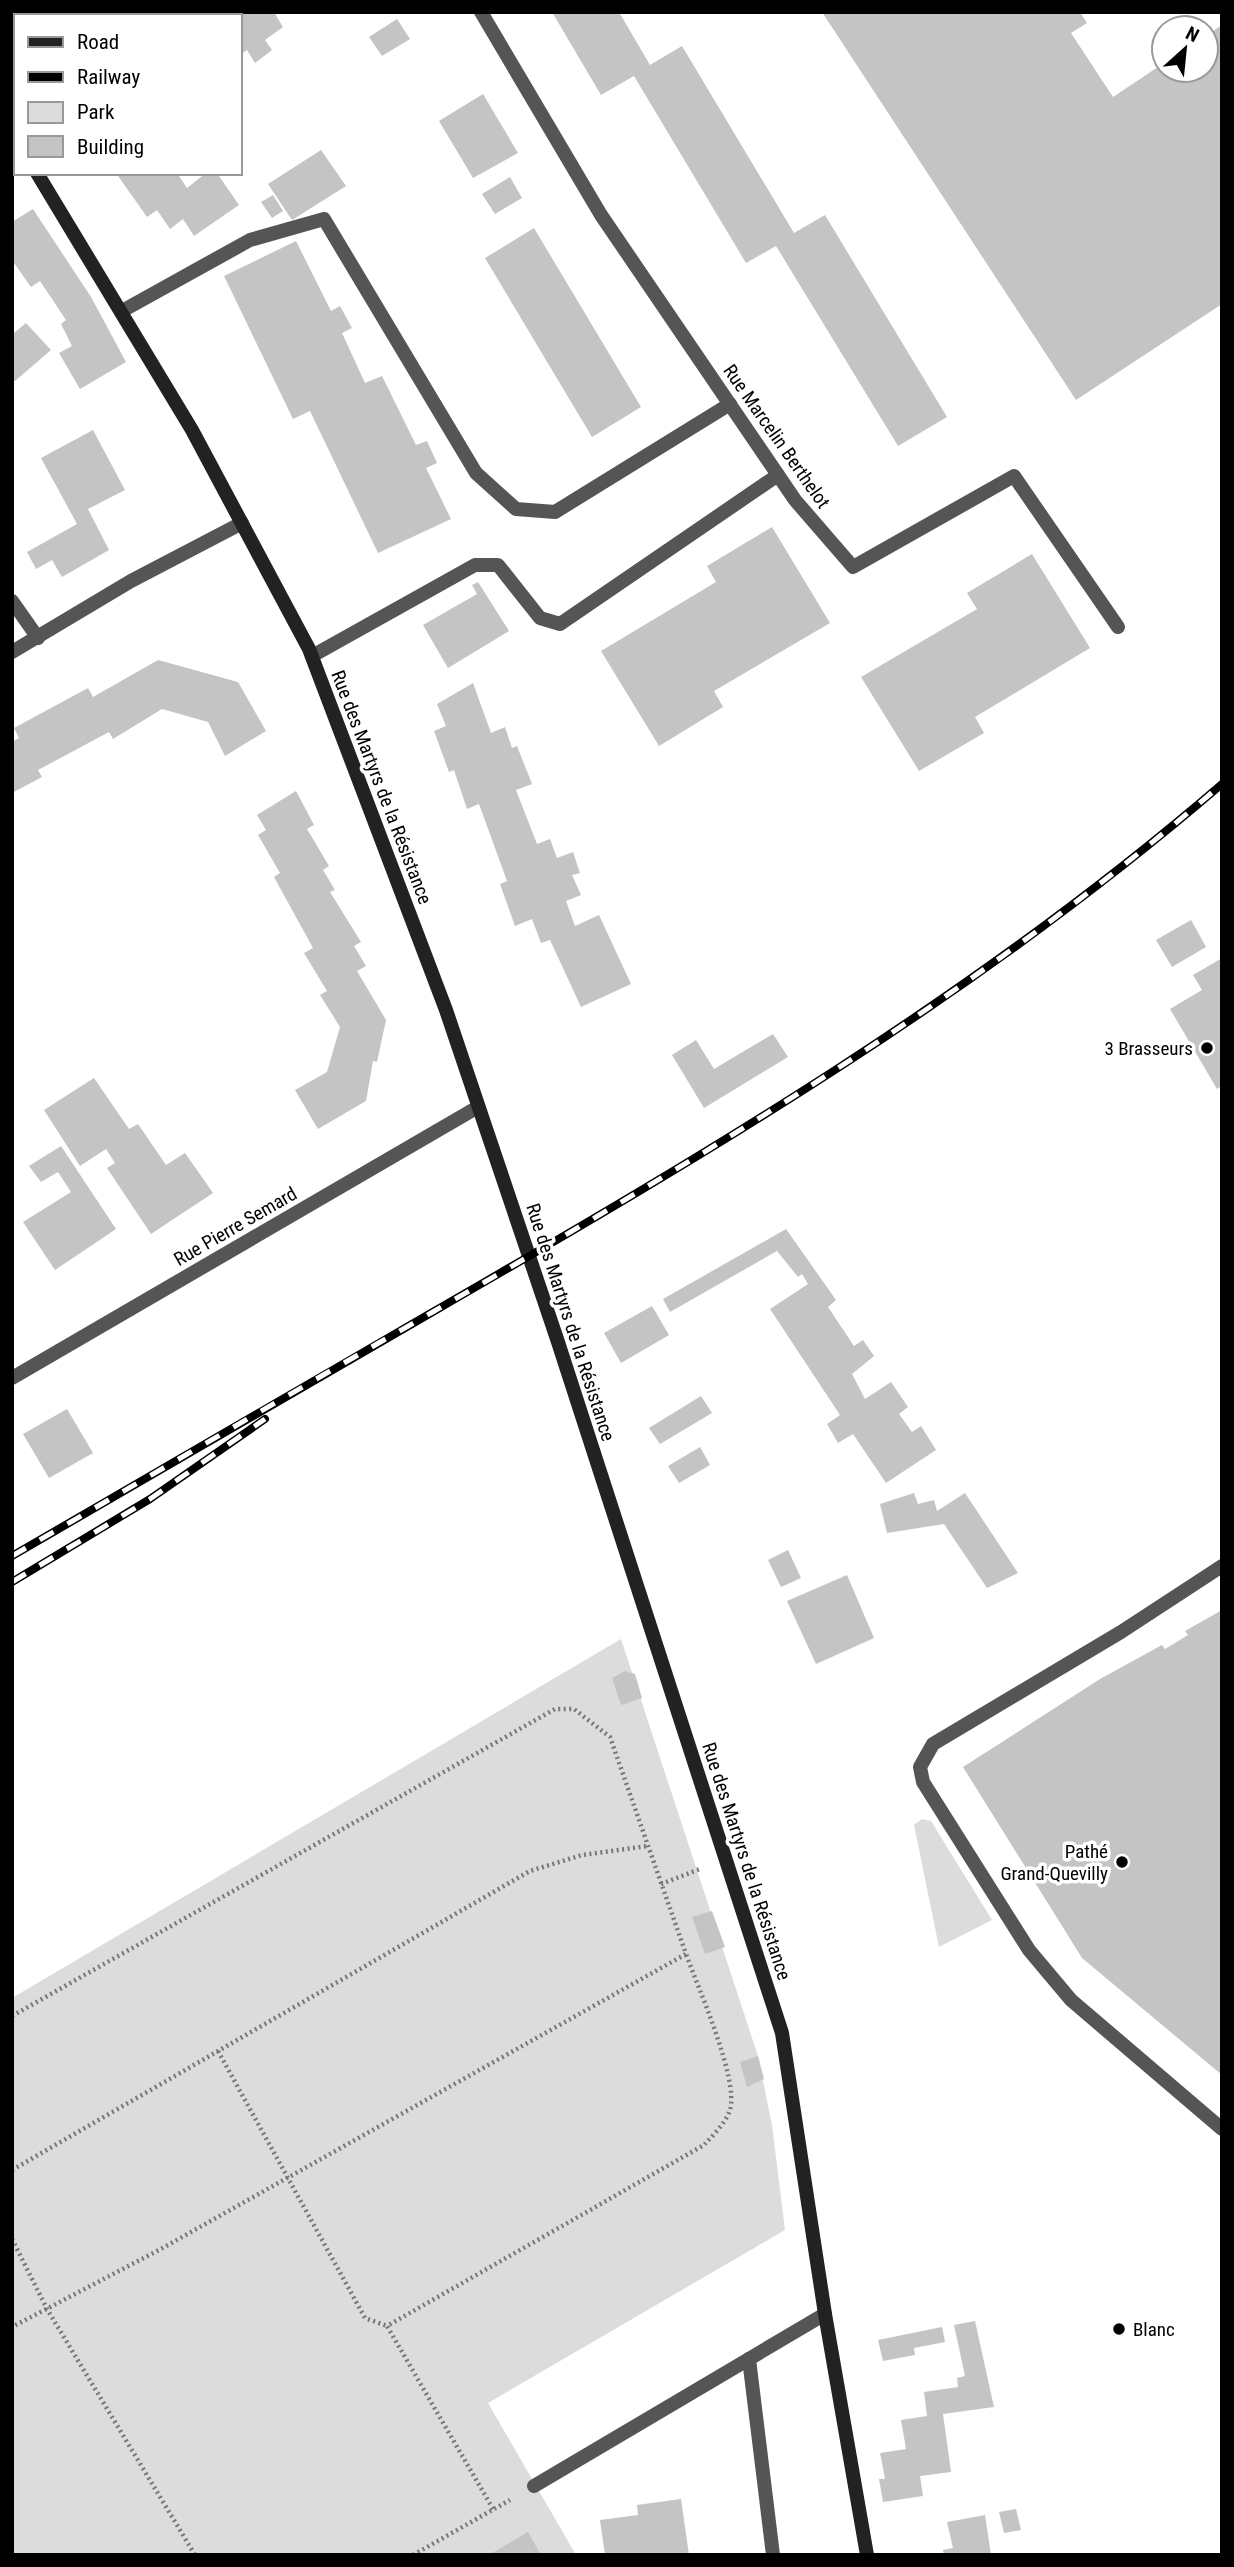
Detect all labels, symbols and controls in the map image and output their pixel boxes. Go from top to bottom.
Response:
legend [14,14,242,175]
north arrow [1150,14,1220,84]
text: N [1182,21,1203,47]
text: Road [77,30,119,54]
text: Railway [77,65,140,89]
text: Park [77,100,115,124]
text: Building [77,135,144,159]
street label: Rue Marcelin Berthelot [718,360,835,513]
street label: Rue des Martyrs de la Résistance [326,667,437,907]
place label: 3 Brasseurs [1104,1037,1193,1060]
marker: 3 Brasseurs [1199,1040,1215,1056]
street label: Rue Pierre Semard [170,1182,301,1271]
street label: Rue des Martyrs de la Résistance [521,1200,620,1444]
street label: Rue des Martyrs de la Résistance [697,1739,796,1983]
place label: Pathé Grand-Quevilly [1000,1840,1108,1885]
marker: Pathé Grand-Quevilly [1114,1854,1130,1870]
place label: Blanc [1133,2318,1175,2341]
marker: Blanc [1111,2321,1127,2337]

